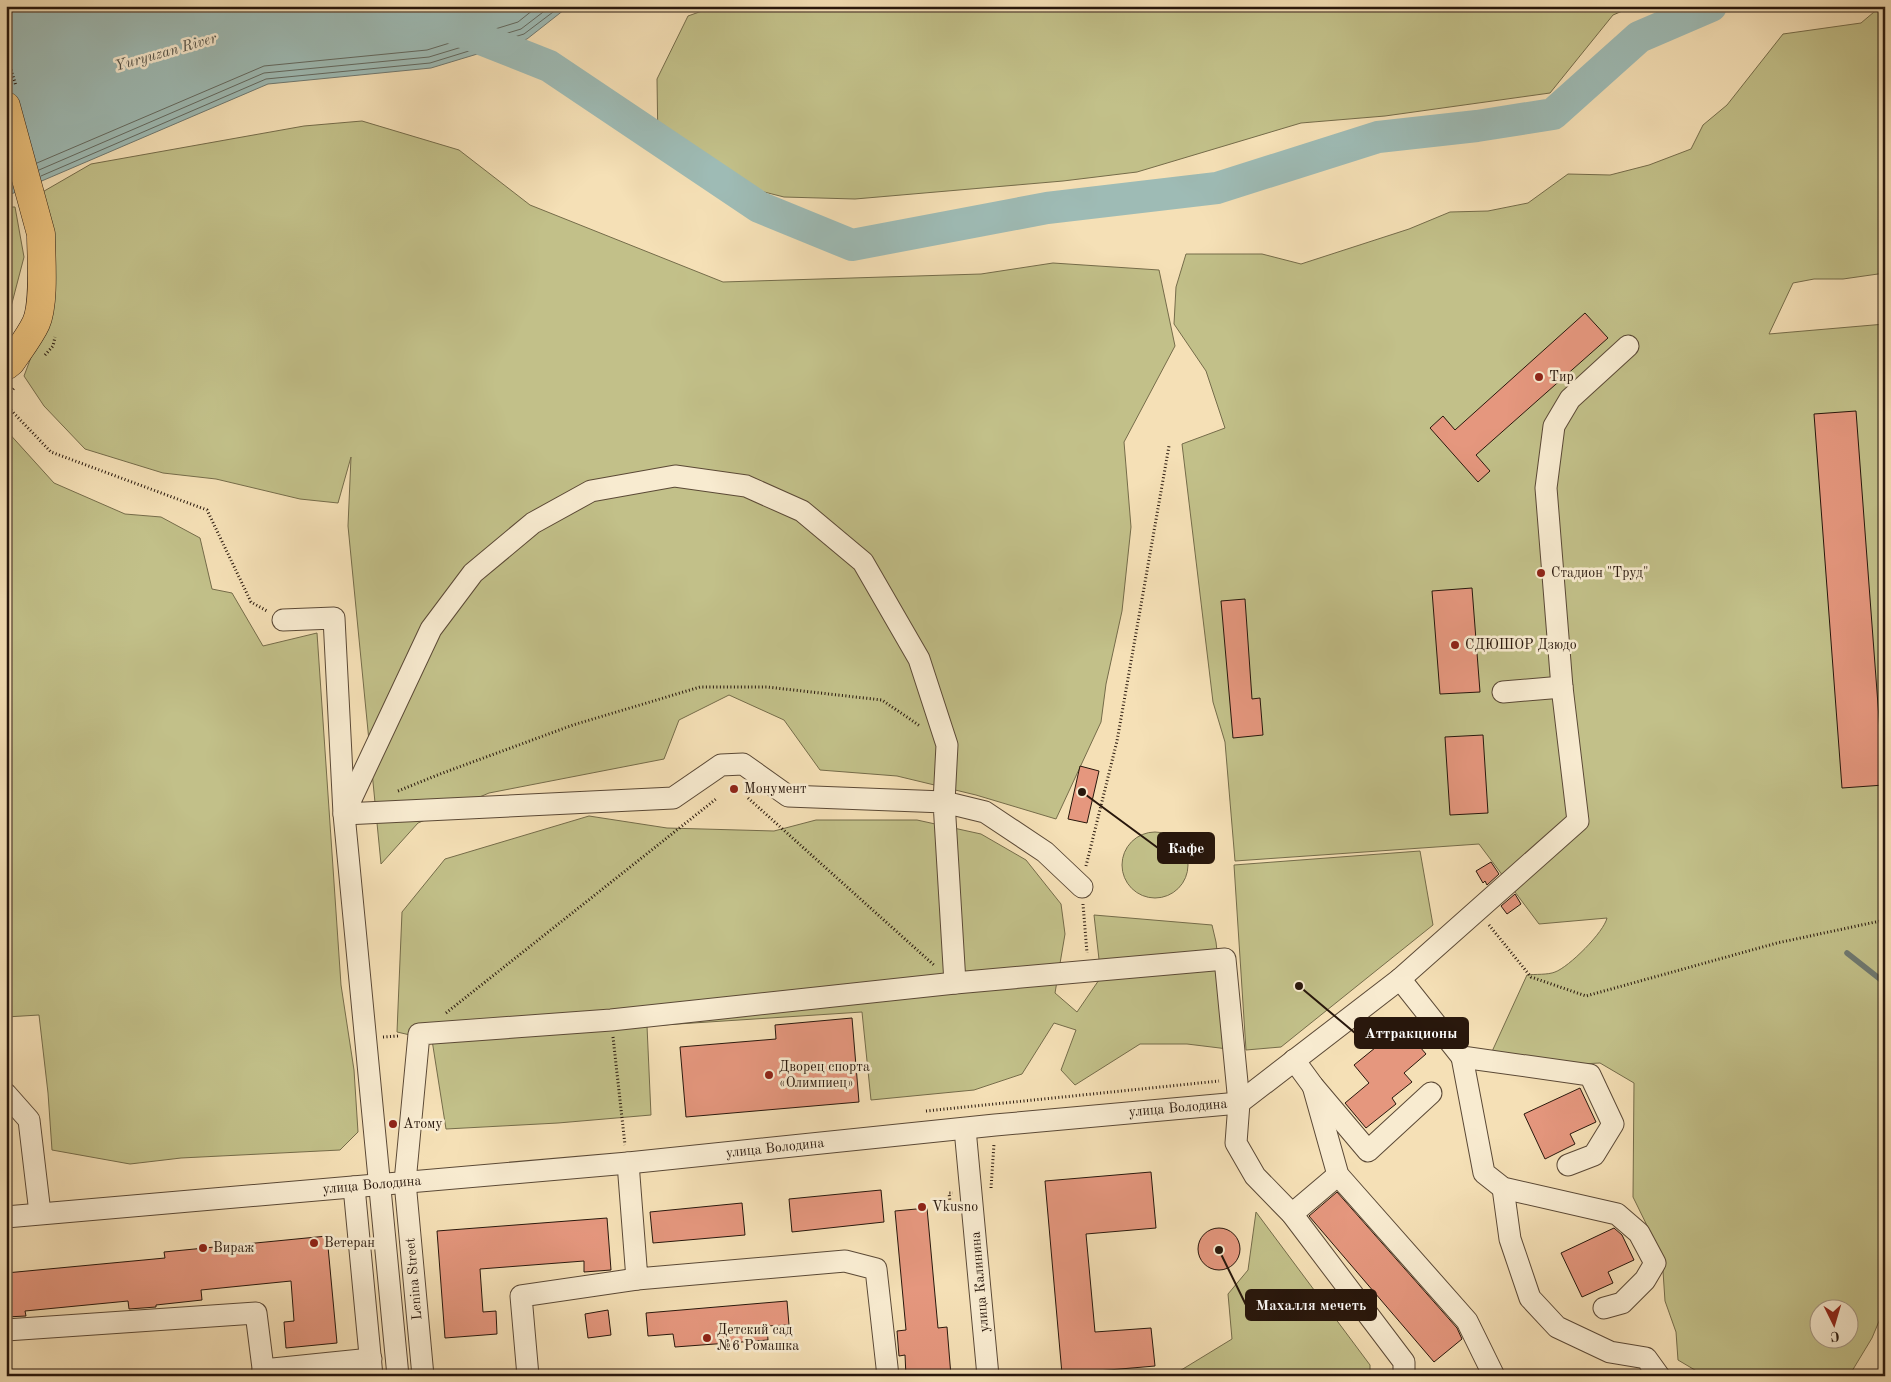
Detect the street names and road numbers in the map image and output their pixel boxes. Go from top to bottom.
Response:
street label: улица Володина [1128,1097,1228,1119]
street label: улица Володина [725,1136,825,1160]
street label: улица Володина [322,1174,422,1196]
street label: улица Калинина [969,1231,991,1333]
street label: Lenina Street [403,1237,425,1321]

